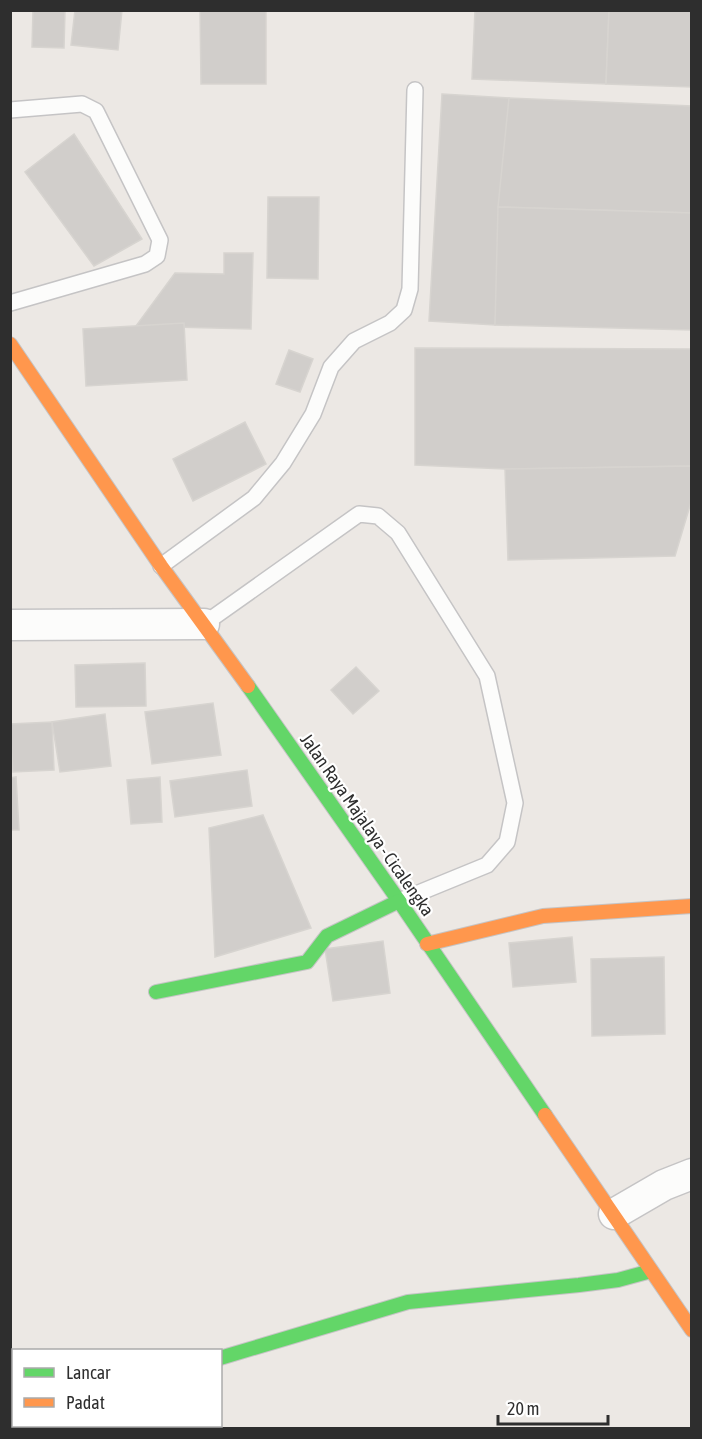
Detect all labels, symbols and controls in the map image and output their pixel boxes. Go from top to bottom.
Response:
street label: Jalan Raya Majalaya - Cicalengka [296,729,438,920]
legend [12,1349,222,1427]
text: Lancar [66,1362,111,1383]
scale bar [498,1388,608,1426]
text: Padat [66,1392,105,1413]
text: 20 m [507,1398,539,1419]

